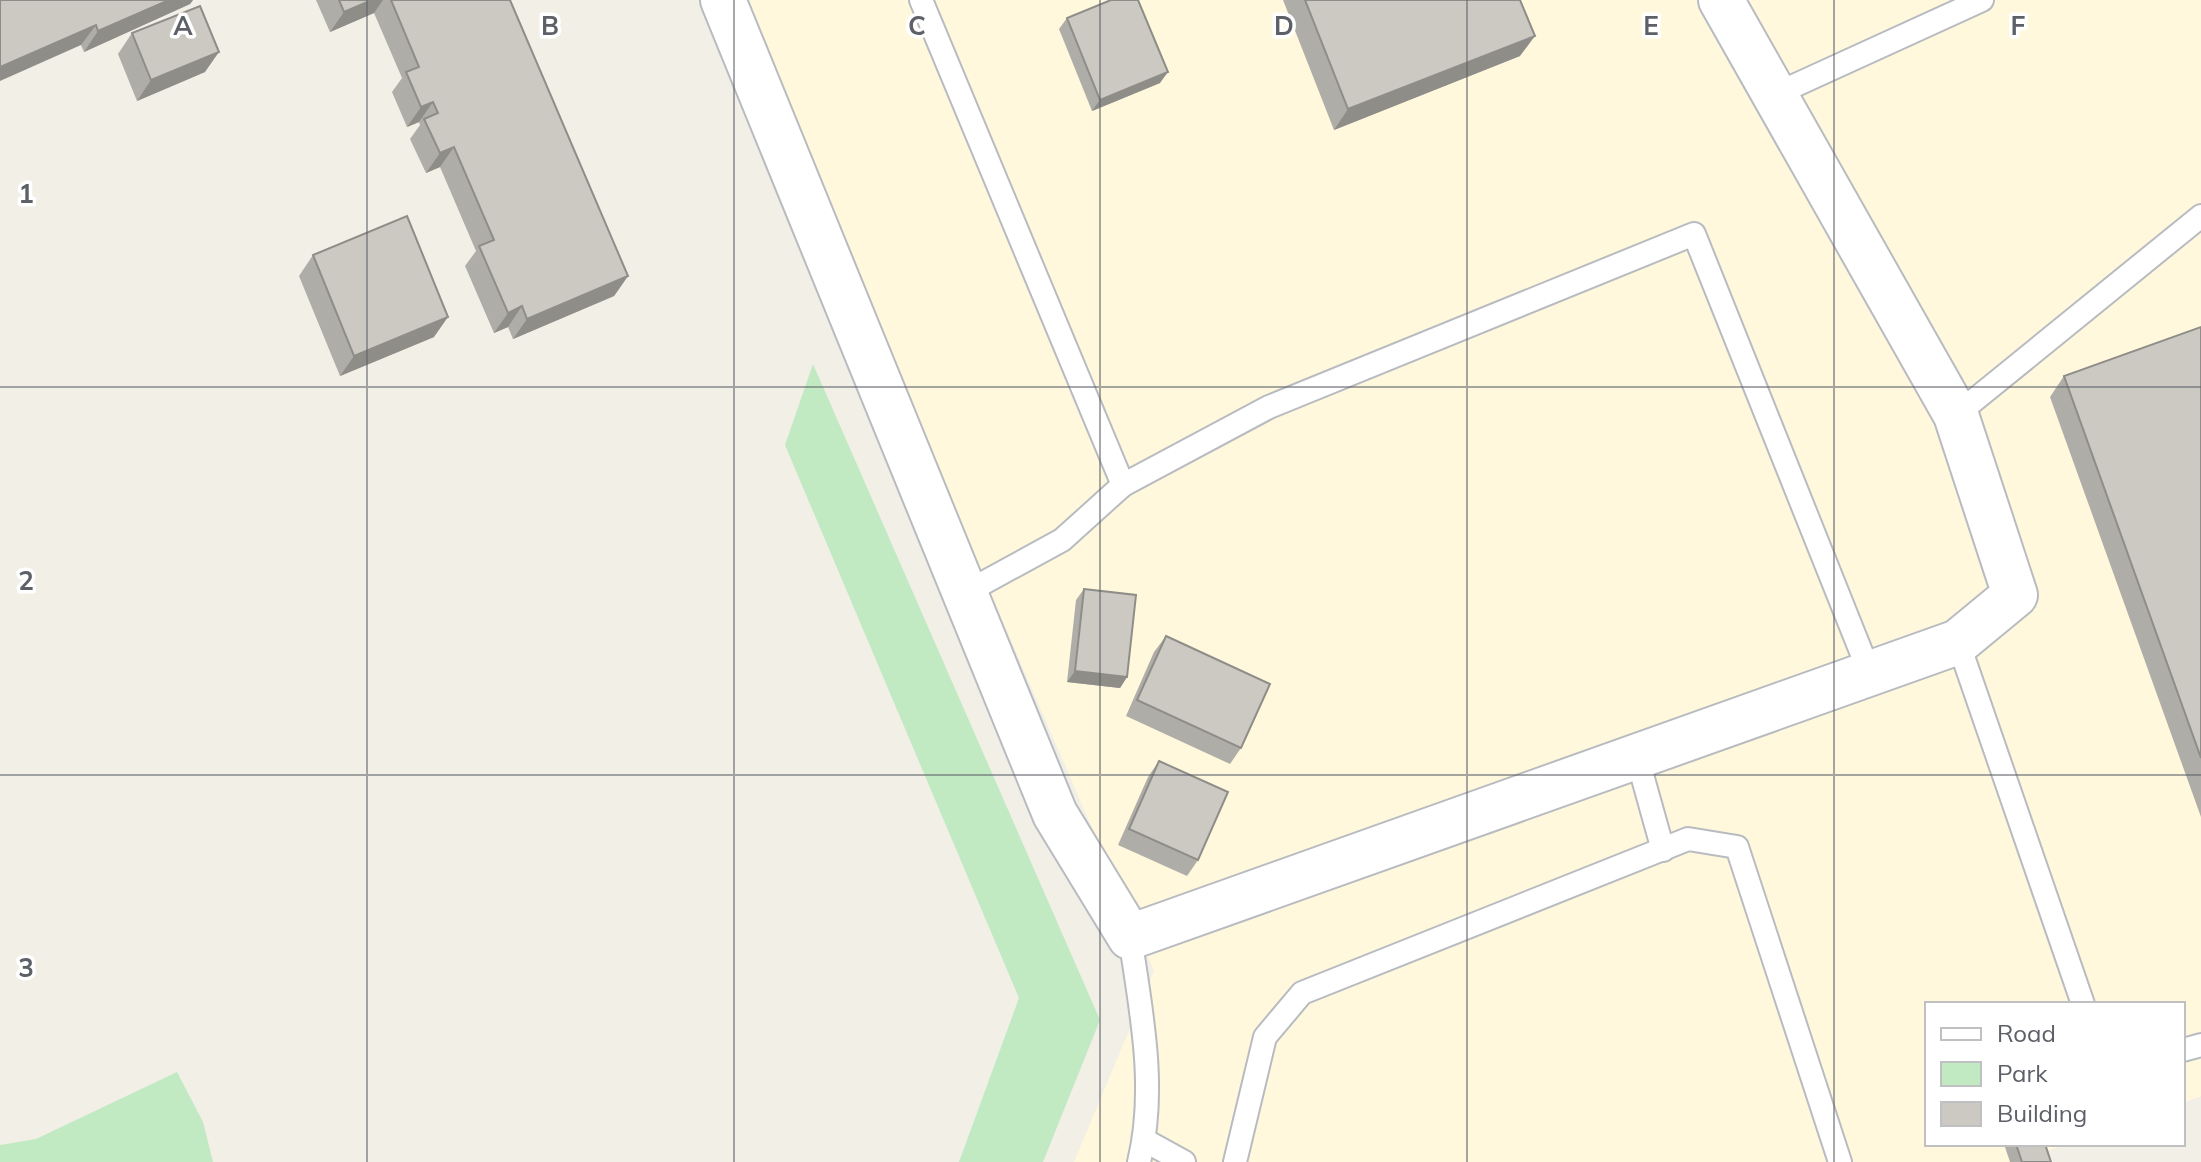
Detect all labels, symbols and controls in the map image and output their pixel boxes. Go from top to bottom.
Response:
text: A [173,9,193,42]
text: B [541,9,559,42]
text: C [908,9,926,42]
text: D [1274,9,1294,42]
text: E [1643,9,1659,42]
text: F [2011,9,2026,42]
text: 1 [18,177,34,210]
text: 2 [18,564,34,597]
text: 3 [18,951,34,984]
legend [1925,1002,2185,1146]
text: Road [1997,1018,2056,1048]
text: Park [1997,1058,2048,1088]
text: Building [1997,1098,2087,1128]

